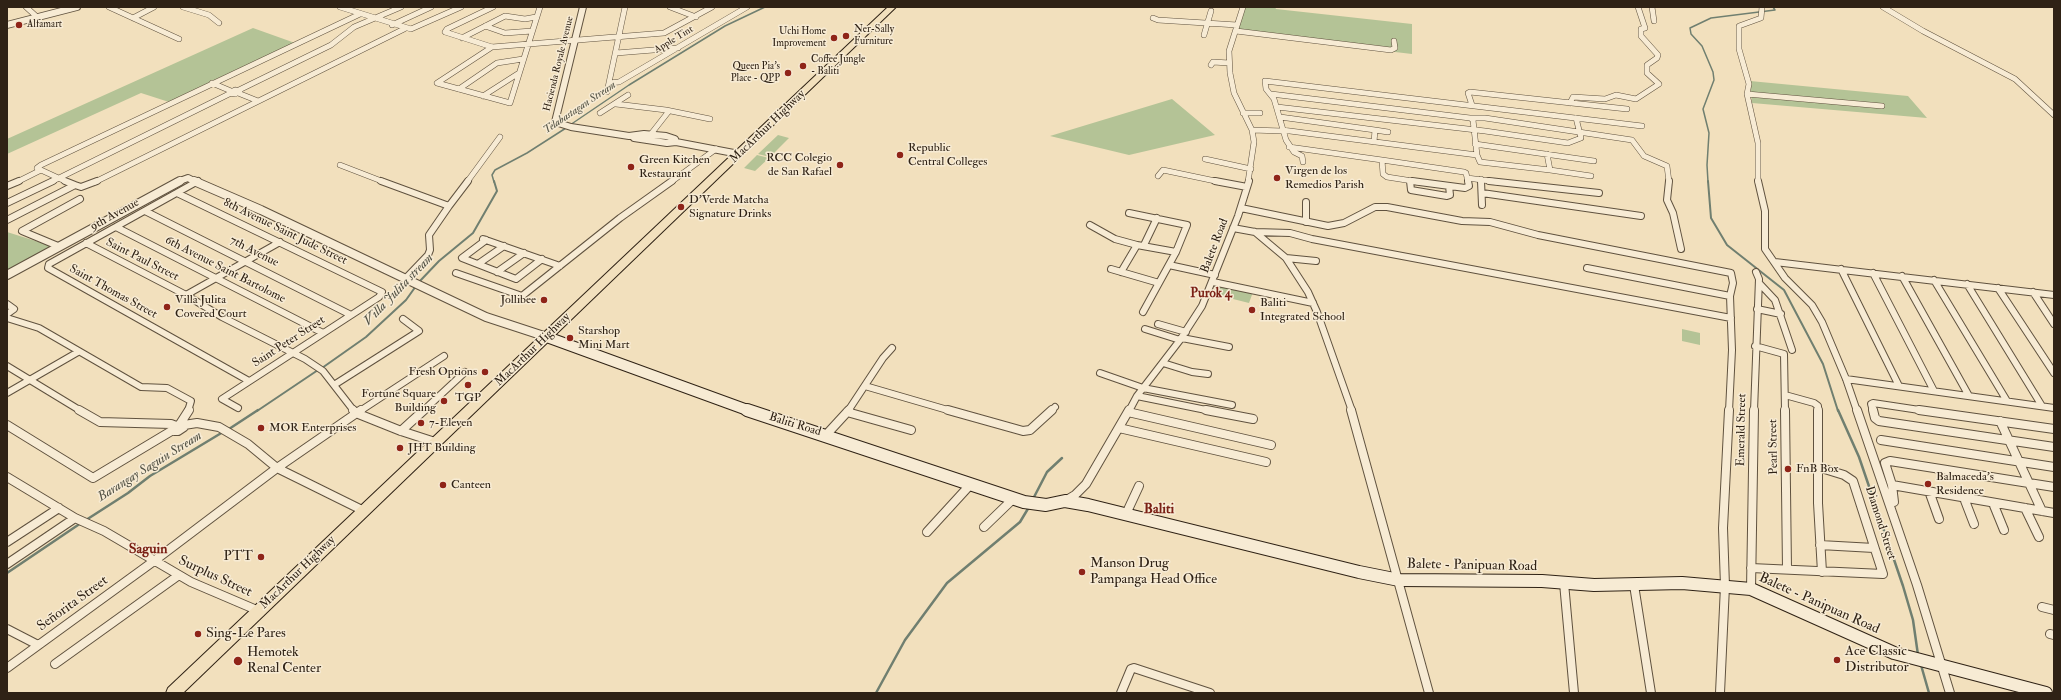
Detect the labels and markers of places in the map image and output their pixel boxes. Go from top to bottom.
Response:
place label: Alfamart [27,19,62,31]
marker: Alfamart [14,20,24,30]
place label: Ner-Sally Furniture [854,24,894,48]
place label: Uchi Home Improvement [772,26,826,50]
marker: Ner-Sally Furniture [841,31,851,41]
marker: Uchi Home Improvement [829,33,839,43]
place label: Coffee Jungle - Baliti [811,54,865,78]
place label: Queen Pia’s Place - QPP [731,61,780,84]
marker: Coffee Jungle - Baliti [798,61,808,71]
marker: Queen Pia’s Place - QPP [783,68,793,78]
place label: Republic Central Colleges [908,141,987,169]
marker: Republic Central Colleges [895,150,905,160]
place label: RCC Colegio de San Rafael [766,151,832,179]
place label: Green Kitchen Restaurant [639,153,710,181]
marker: RCC Colegio de San Rafael [835,160,845,170]
marker: Green Kitchen Restaurant [626,162,636,172]
place label: Virgen de los Remedios Parish [1285,164,1364,192]
marker: Virgen de los Remedios Parish [1272,173,1282,183]
place label: D'Verde Matcha Signature Drinks [689,193,771,221]
marker: D'Verde Matcha Signature Drinks [676,202,686,212]
place label: Villa Julita Covered Court [175,293,247,321]
place label: Jollibee [500,293,536,307]
marker: Jollibee [539,295,549,305]
place label: Baliti Integrated School [1260,296,1345,324]
marker: Villa Julita Covered Court [162,302,172,312]
marker: Baliti Integrated School [1247,305,1257,315]
place label: Starshop Mini Mart [578,324,630,352]
marker: Starshop Mini Mart [565,333,575,343]
place label: Fresh Options [408,365,477,379]
marker: Fresh Options [480,367,490,377]
marker: TGP [463,380,473,390]
place label: Fortune Square Building [361,387,436,415]
place label: TGP [455,391,481,405]
marker: Fortune Square Building [439,396,449,406]
place label: 7-Eleven [429,416,473,430]
marker: 7-Eleven [416,418,426,428]
place label: MOR Enterprises [269,421,356,435]
marker: MOR Enterprises [256,423,266,433]
place label: JHT Building [408,441,476,455]
marker: JHT Building [395,443,405,453]
place label: FnB Box [1796,462,1839,476]
marker: FnB Box [1783,464,1793,474]
place label: Balmaceda's Residence [1936,470,1994,498]
place label: Canteen [451,478,491,492]
marker: Balmaceda's Residence [1923,479,1933,489]
marker: Canteen [438,480,448,490]
place label: PTT [224,549,253,565]
marker: PTT [256,552,266,562]
place label: Manson Drug Pampanga Head Office [1090,556,1217,588]
marker: Manson Drug Pampanga Head Office [1077,567,1087,577]
place label: Sing-Le Pares [206,626,286,642]
marker: Sing-Le Pares [193,629,203,639]
place label: Ace Classic Distributor [1845,644,1909,676]
place label: Hemotek Renal Center [247,645,321,678]
marker: Hemotek Renal Center [232,655,244,667]
marker: Ace Classic Distributor [1832,655,1842,665]

